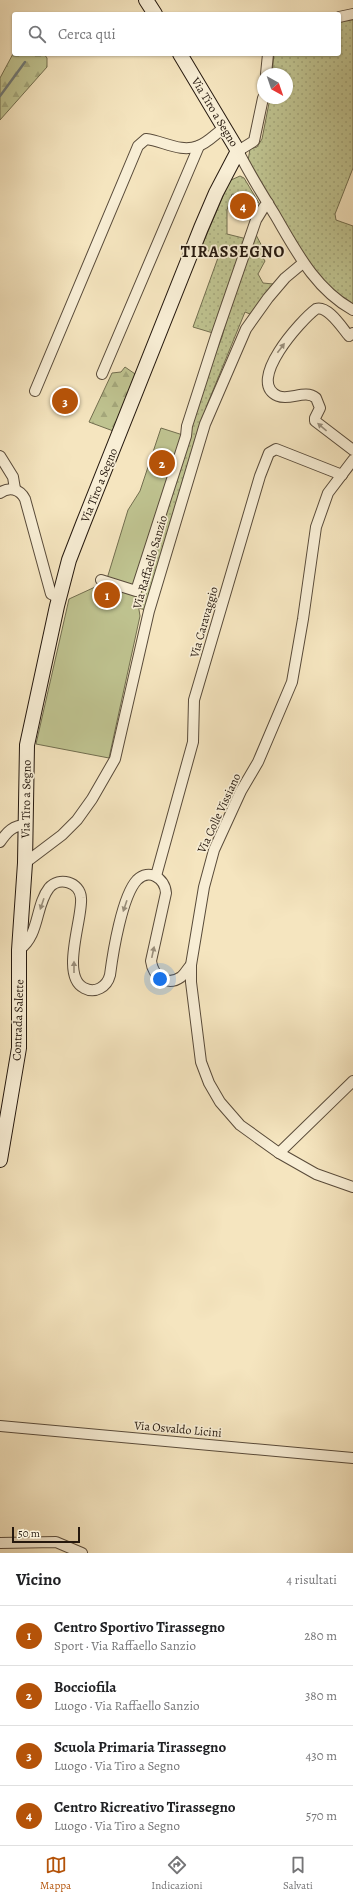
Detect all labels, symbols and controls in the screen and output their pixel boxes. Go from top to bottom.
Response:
search box [12,12,341,56]
icon: search [26,23,48,45]
text: Cerca qui [58,24,116,44]
north arrow [257,68,293,104]
street label: Via Tiro a Segno [187,73,242,150]
pin: 4 [230,191,256,221]
district label: TIRASSEGNO [181,241,285,263]
one-way arrow [277,342,285,353]
pin: 3 [52,386,78,416]
one-way arrow [316,422,327,431]
street label: Via Tiro a Segno [77,446,121,525]
pin: 2 [149,448,175,478]
street label: Via Raffaello Sanzio [129,513,171,612]
pin: 1 [94,580,120,610]
street label: Via Caravaggio [186,585,222,660]
street label: Via Tiro a Segno [17,760,35,839]
street label: Via Colle Vissiano [193,770,245,856]
one-way arrow [39,899,45,911]
one-way arrow [122,900,128,912]
one-way arrow [150,946,156,958]
one-way arrow [71,960,77,973]
your location [150,969,170,989]
street label: Contrada Salette [9,979,27,1061]
street label: Via Osvaldo Licini [133,1417,222,1441]
scale bar [12,1525,80,1544]
text: 50 m [18,1526,40,1541]
text: Vicino [16,1568,61,1591]
text: 4 risultati [286,1571,337,1588]
text: Centro Sportivo Tirassegno [54,1617,225,1637]
text: 1 [27,1627,31,1644]
text: 280 m [304,1627,337,1644]
text: Sport · Via Raffaello Sanzio [54,1637,196,1654]
text: Bocciofila [54,1677,116,1697]
text: 2 [26,1687,32,1704]
text: 380 m [305,1687,337,1704]
text: Luogo · Via Raffaello Sanzio [54,1697,200,1714]
text: Scuola Primaria Tirassegno [54,1737,226,1757]
text: 3 [26,1747,32,1764]
text: 430 m [305,1747,337,1764]
text: Luogo · Via Tiro a Segno [54,1757,180,1774]
text: Centro Ricreativo Tirassegno [54,1797,236,1817]
text: 4 [26,1807,32,1824]
text: 570 m [306,1807,337,1824]
text: Luogo · Via Tiro a Segno [54,1817,180,1834]
tab: Mappa [40,1854,71,1893]
tab: Indicazioni [151,1854,203,1893]
tab: Salvati [283,1854,313,1893]

